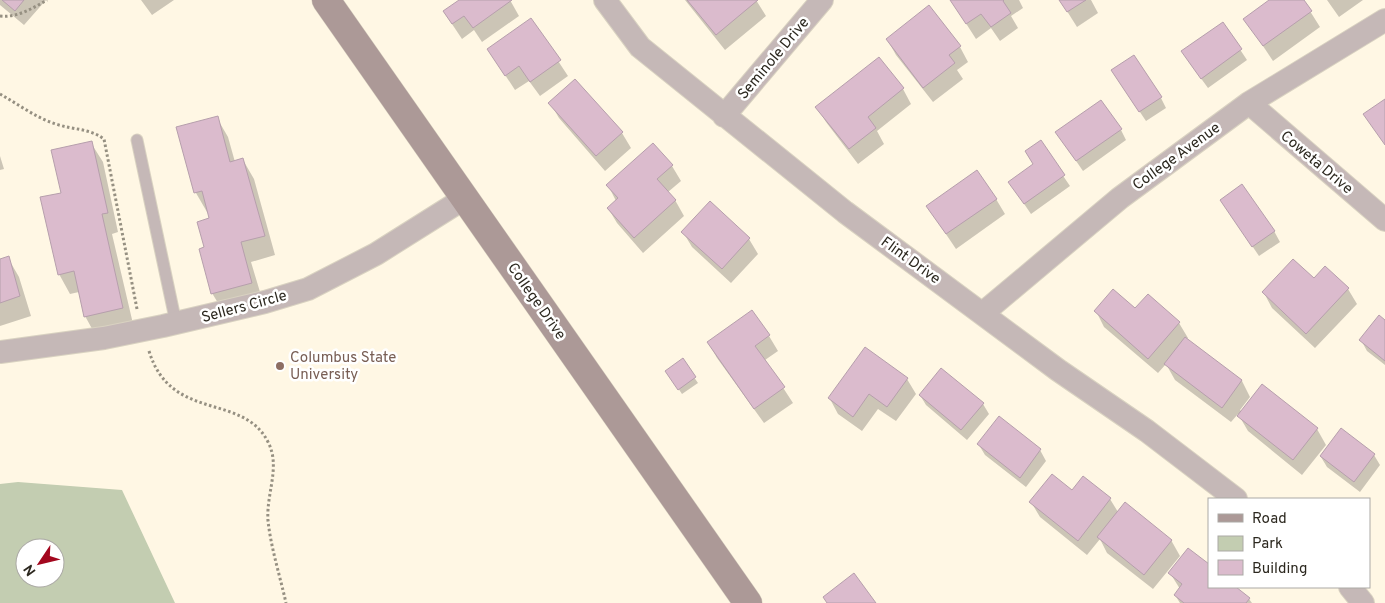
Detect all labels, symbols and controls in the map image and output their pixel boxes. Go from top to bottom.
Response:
street label: Seminole Drive [734,14,814,104]
street label: College Avenue [1129,119,1224,195]
street label: Coweta Drive [1276,127,1356,199]
street label: Flint Drive [877,233,944,289]
street label: College Drive [502,260,569,344]
street label: Sellers Circle [200,287,289,328]
place label: Columbus State University [290,349,396,385]
marker: Columbus State University [274,360,286,372]
legend [1208,498,1370,588]
text: Road [1252,510,1287,529]
text: Park [1252,535,1283,554]
north arrow [15,538,65,588]
text: Building [1252,560,1307,579]
text: N [21,561,40,579]

